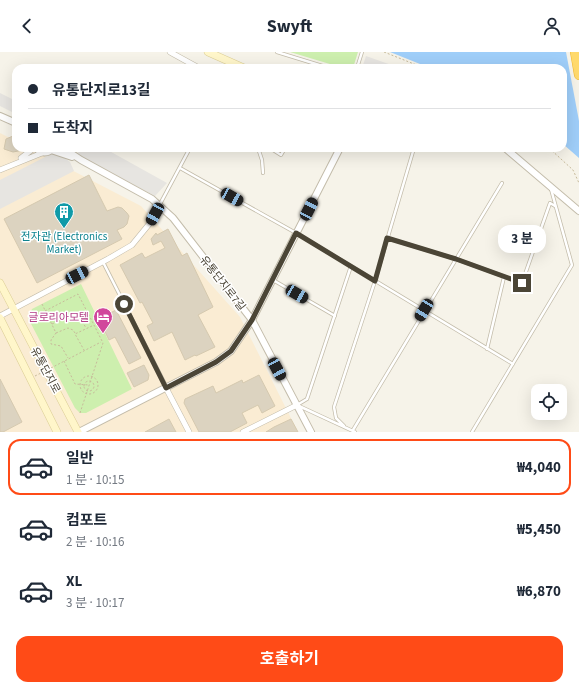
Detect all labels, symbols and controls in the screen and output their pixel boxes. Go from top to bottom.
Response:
text: Swyft [267,14,312,39]
icon: back [16,15,38,37]
icon: person [541,15,563,37]
text: 유통단지로13길 [52,80,151,101]
text: 도착지 [52,118,93,139]
car [219,186,245,208]
car [298,196,320,222]
building icon: 전자관 (Electronics Market) [53,201,75,229]
car [144,201,166,227]
callout: 3 분 [498,225,546,253]
place label: 전자관 (Electronics Market) [21,229,108,257]
text: 3 분 [511,230,533,248]
street label: 유통단지로7길 [196,253,249,314]
car [64,264,90,286]
route end [513,274,531,292]
car [284,283,310,305]
route start [115,295,133,313]
car [413,297,435,323]
hotel icon: 글로리아모텔 [92,306,114,334]
place label: 글로리아모텔 [28,310,89,325]
street label: 유통단지로 [27,344,64,396]
car [266,356,288,382]
map controls [531,384,567,420]
button: locate [531,384,567,420]
text: 일반 [66,448,94,469]
icon: car [18,449,54,485]
text: ₩4,040 [517,457,561,478]
text: 1 분 · 10:15 [66,471,125,489]
text: 컴포트 [66,510,107,531]
icon: car [18,511,54,547]
text: ₩5,450 [517,519,561,540]
text: 2 분 · 10:16 [66,533,125,551]
text: XL [66,571,82,592]
icon: car [18,573,54,609]
text: ₩6,870 [517,581,561,602]
text: 3 분 · 10:17 [66,594,125,612]
button: 호출하기 [16,636,563,682]

